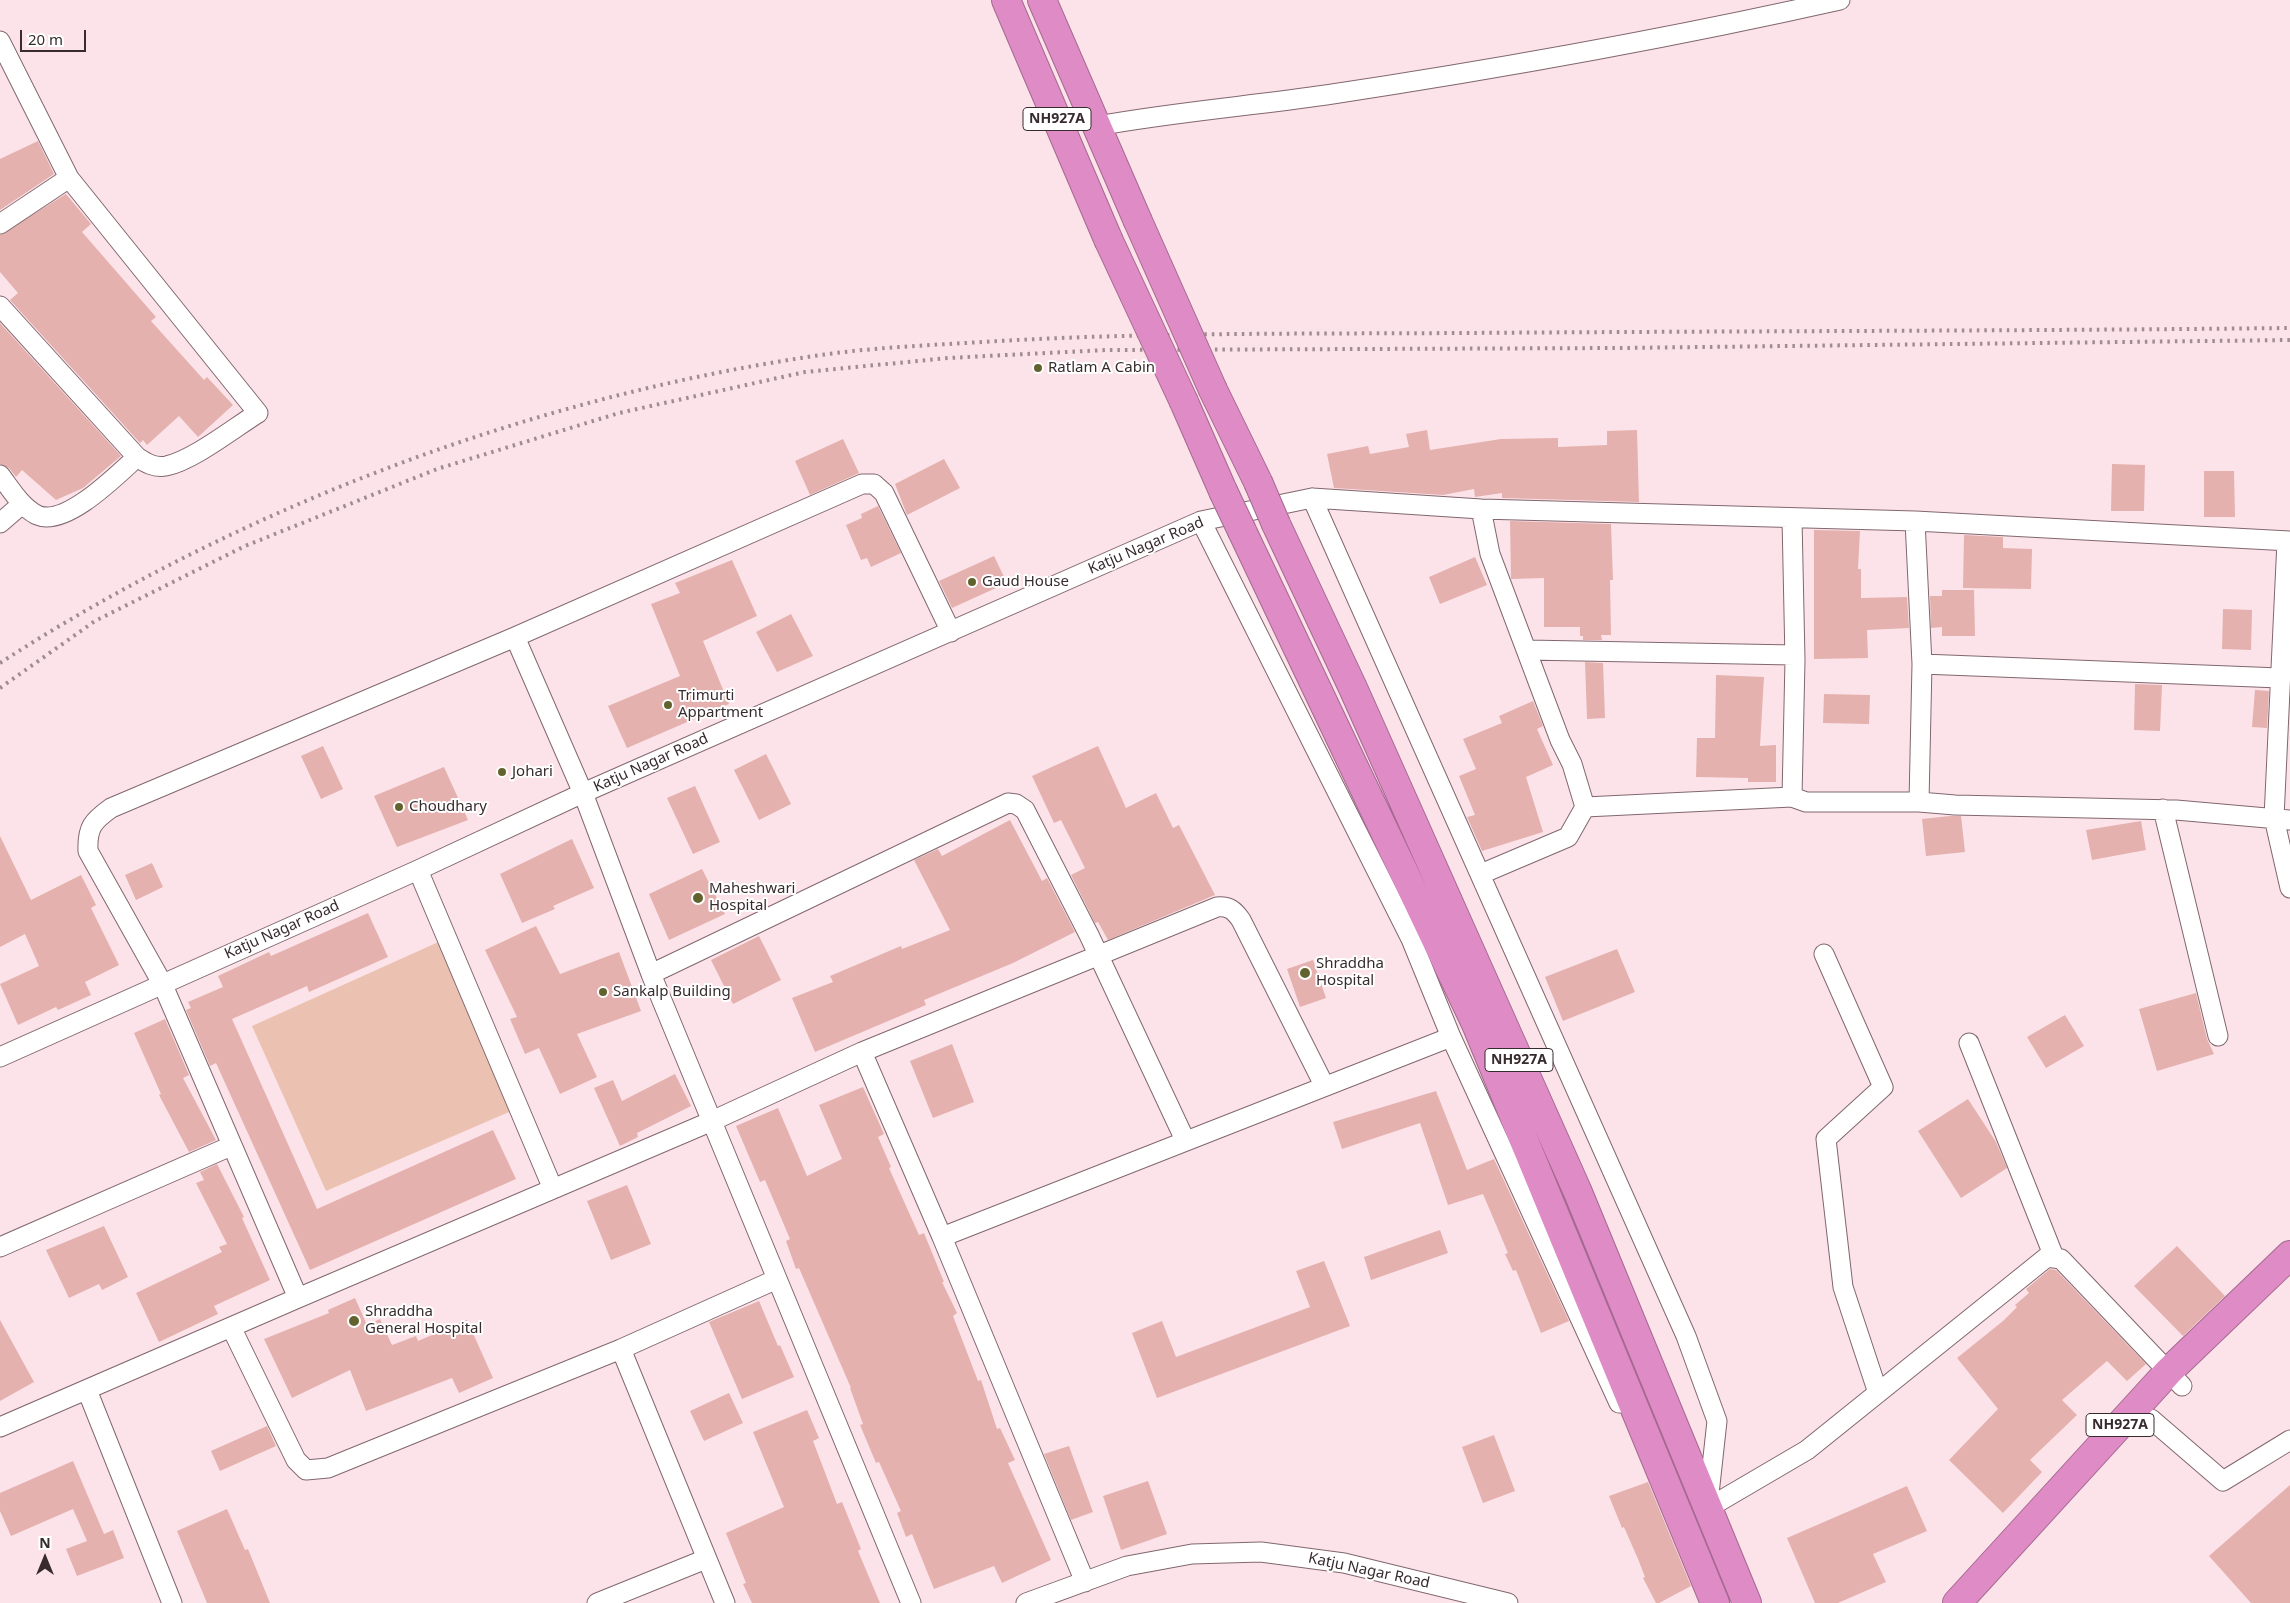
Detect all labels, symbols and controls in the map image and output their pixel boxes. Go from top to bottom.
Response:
scale bar [22,20,89,52]
text: 20 m [28,29,63,49]
road number: NH927A [1023,108,1091,130]
place label: Ratlam A Cabin [1048,359,1155,377]
marker: Ratlam A Cabin [1032,362,1044,374]
street label: Katju Nagar Road [1086,514,1206,578]
place label: Gaud House [982,573,1069,591]
marker: Gaud House [966,576,978,588]
place label: Trimurti Appartment [678,687,763,722]
marker: Trimurti Appartment [662,699,674,711]
street label: Katju Nagar Road [591,730,711,796]
place label: Johari [512,763,553,781]
marker: Johari [496,766,508,778]
place label: Choudhary [409,798,487,816]
marker: Choudhary [393,801,405,813]
place label: Maheshwari Hospital [709,880,795,915]
marker: Maheshwari Hospital [691,891,705,905]
street label: Katju Nagar Road [222,897,342,963]
place label: Shraddha Hospital [1316,955,1384,990]
marker: Shraddha Hospital [1298,966,1312,980]
place label: Sankalp Building [613,983,731,1001]
marker: Sankalp Building [597,986,609,998]
road number: NH927A [1485,1048,1553,1072]
place label: Shraddha General Hospital [365,1303,482,1338]
marker: Shraddha General Hospital [347,1314,361,1328]
road number: NH927A [2086,1414,2154,1436]
north arrow [20,1533,70,1583]
text: N [39,1533,51,1552]
street label: Katju Nagar Road [1307,1549,1431,1593]

